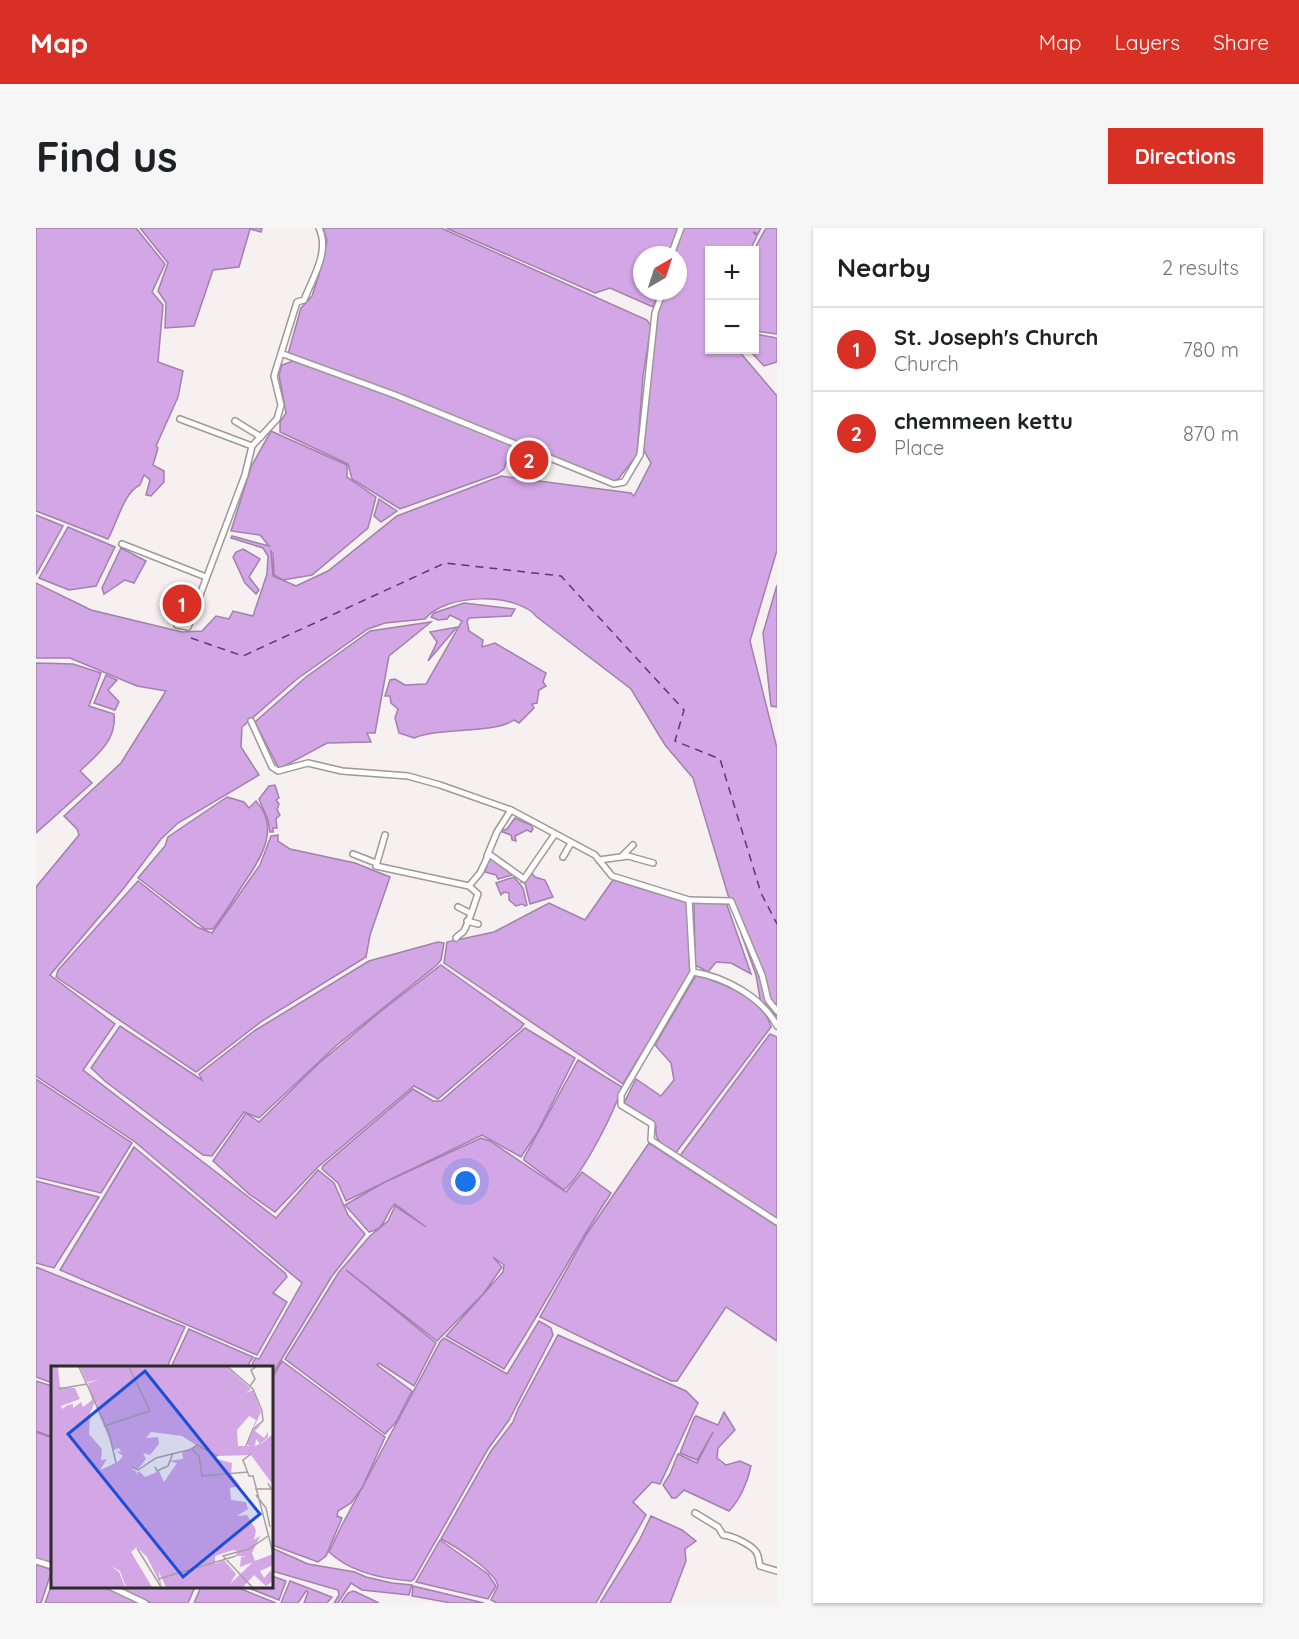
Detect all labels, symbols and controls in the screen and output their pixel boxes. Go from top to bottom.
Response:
text: Map [30,25,88,60]
text: Map [1039,29,1082,55]
text: Layers [1115,29,1180,55]
text: Share [1213,29,1269,55]
button: Directions [1108,128,1263,184]
text: Find us [36,130,178,183]
north arrow [633,246,687,300]
map controls [705,246,759,354]
button: + [705,246,759,300]
text: Nearby [837,251,931,284]
text: 2 results [1162,255,1239,280]
button: − [705,300,759,354]
text: St. Joseph's Church [894,323,1098,351]
text: 1 [853,337,860,362]
text: 780 m [1182,337,1239,362]
text: Church [894,351,959,376]
text: chemmeen kettu [894,407,1073,435]
text: 2 [851,421,862,446]
text: 870 m [1183,421,1239,446]
text: Place [894,435,944,460]
pin: 2 [510,438,548,482]
pin: 1 [162,582,202,626]
your location [451,1167,480,1196]
inset map [51,1366,273,1588]

